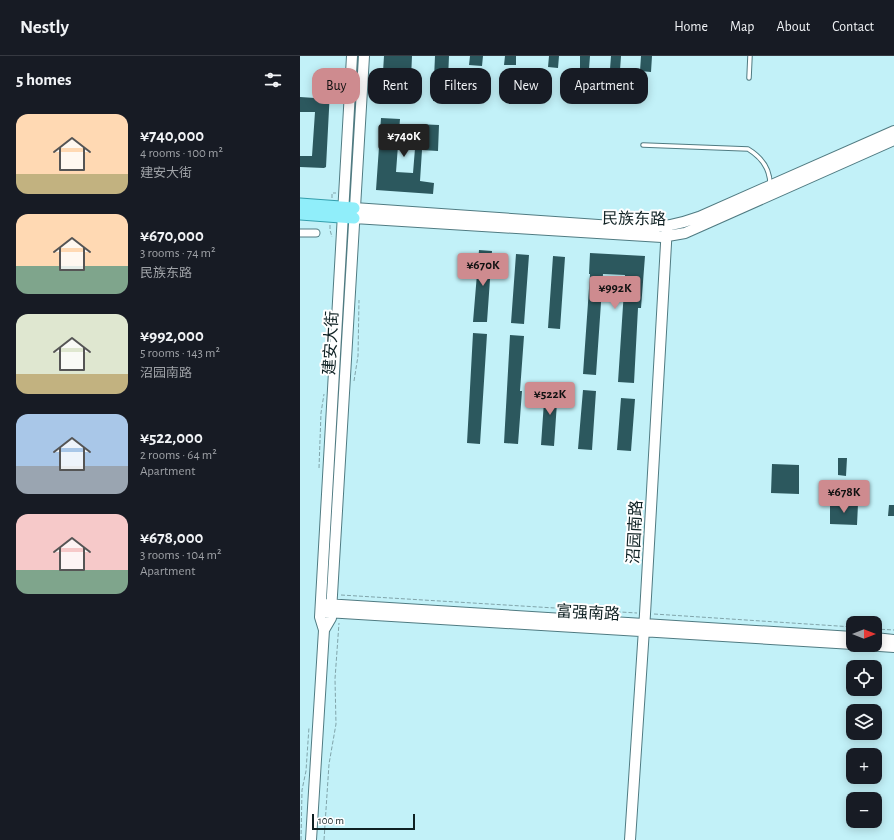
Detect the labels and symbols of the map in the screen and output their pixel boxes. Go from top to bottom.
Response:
pin: ¥740K [376,124,432,158]
street label: 民族东路 [602,209,666,228]
pin: ¥670K [455,253,511,287]
pin: ¥992K [587,276,643,310]
street label: 建安大街 [320,311,341,375]
pin: ¥522K [522,382,578,416]
pin: ¥678K [816,480,872,514]
street label: 沼园南路 [624,500,645,564]
street label: 富强南路 [556,602,620,623]
north arrow [846,616,882,652]
scale bar [312,812,415,831]

